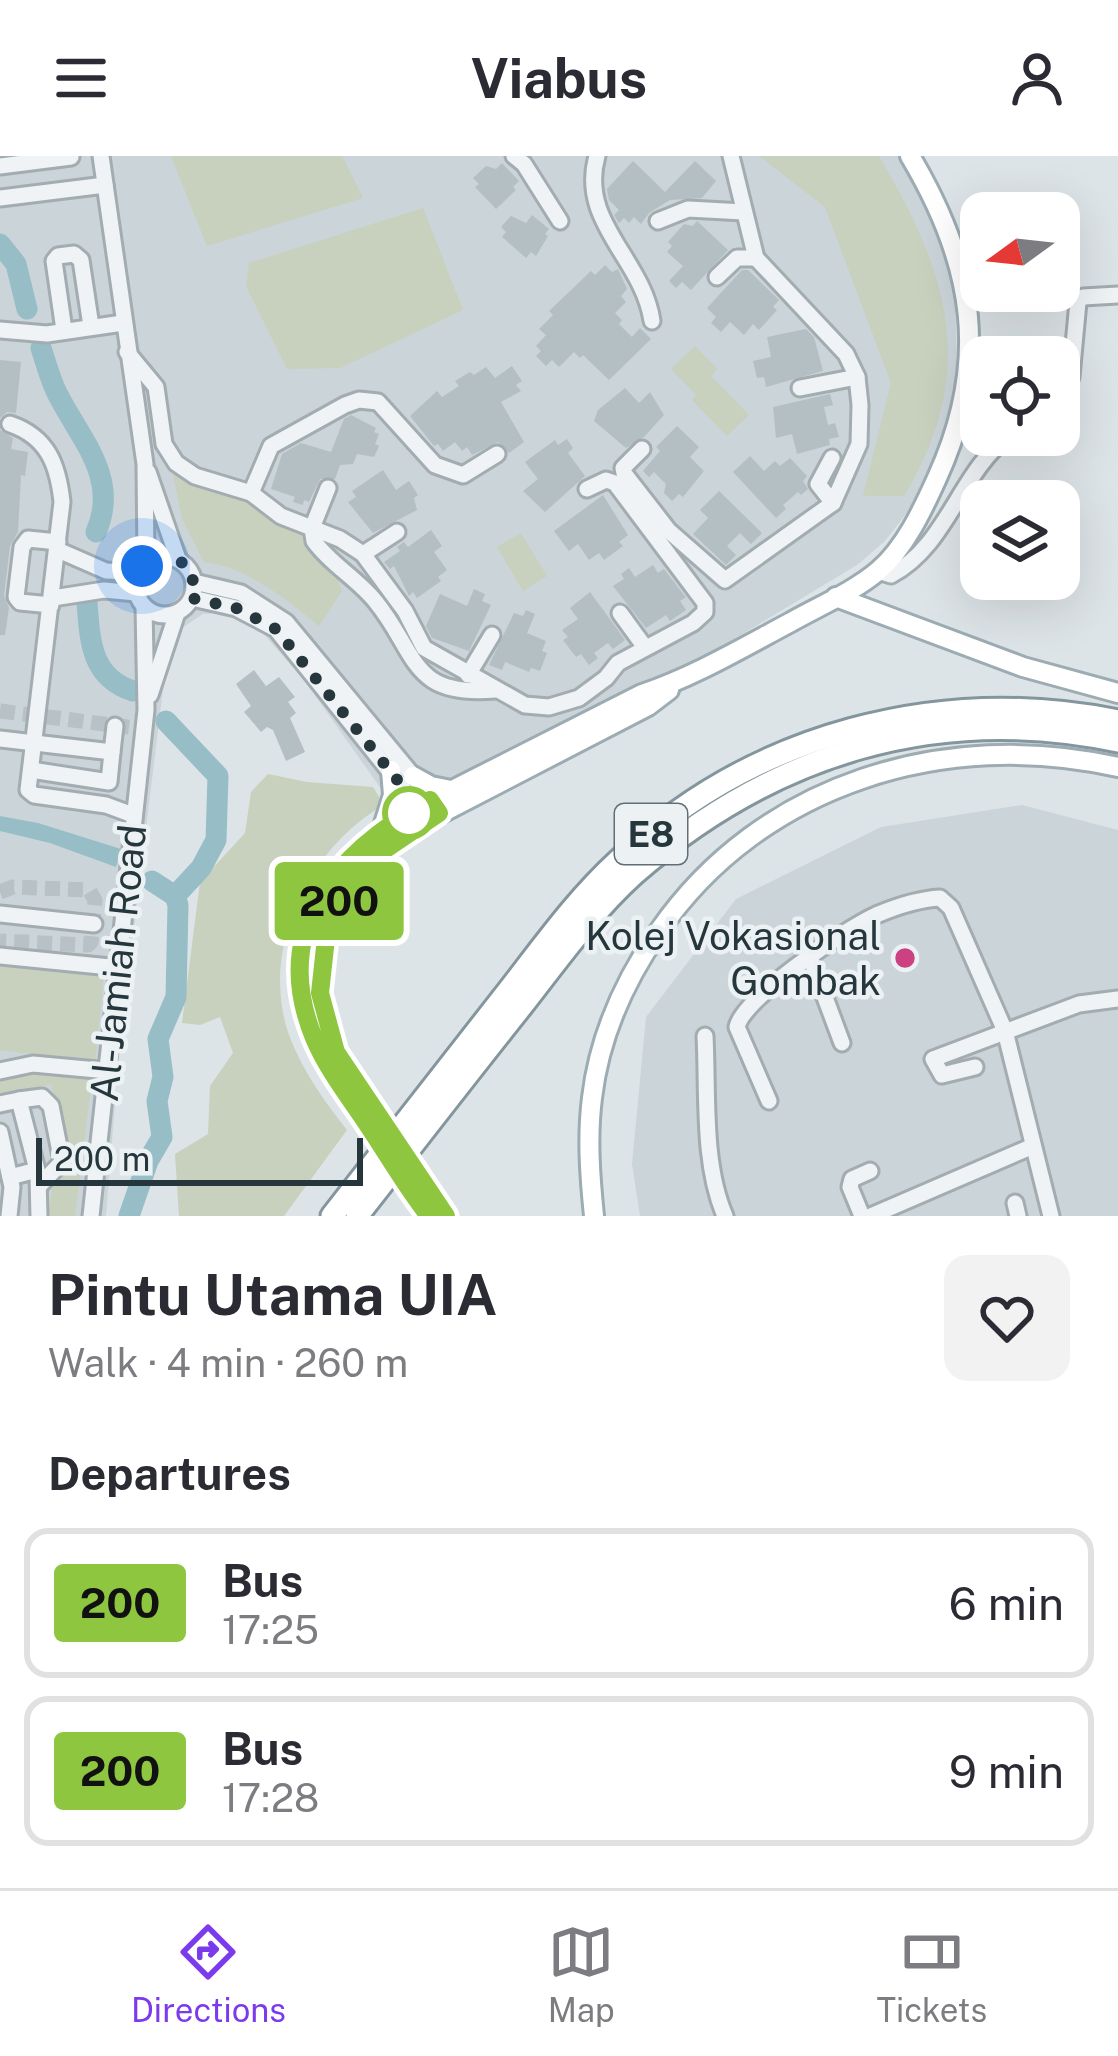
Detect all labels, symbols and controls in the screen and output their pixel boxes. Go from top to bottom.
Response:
icon: menu [48,45,114,111]
icon: person [1004,45,1070,111]
text: Viabus [471,47,647,110]
north arrow [960,192,1080,312]
map controls [960,192,1080,600]
button: locate [960,336,1080,456]
button: layers [960,480,1080,600]
your location [112,536,172,596]
unlabelled marker [384,788,434,838]
road number: E8 [615,804,687,864]
street label: Al-Jamiah Road [81,822,155,1104]
line badge: 200 [270,862,408,940]
text: 200 [299,876,379,925]
place label: Kolej Vokasional Gombak [585,913,881,1004]
marker: Kolej Vokasional Gombak [892,945,918,971]
scale bar [36,1132,363,1185]
text: 200 m [54,1140,150,1178]
button: heart [944,1255,1070,1381]
text: Pintu Utama UIA [48,1261,497,1328]
text: Walk · 4 min · 260 m [48,1340,408,1386]
text: Departures [48,1447,291,1500]
text: Bus [222,1554,303,1607]
text: 6 min [949,1577,1064,1630]
text: 200 [80,1578,160,1627]
text: 17:25 [222,1607,319,1653]
text: Bus [222,1722,303,1775]
text: 9 min [949,1745,1064,1798]
text: 200 [80,1746,160,1795]
text: 17:28 [222,1775,319,1821]
tab: Directions [131,1919,286,2029]
tab: Map [548,1919,615,2029]
tab: Tickets [876,1919,987,2029]

